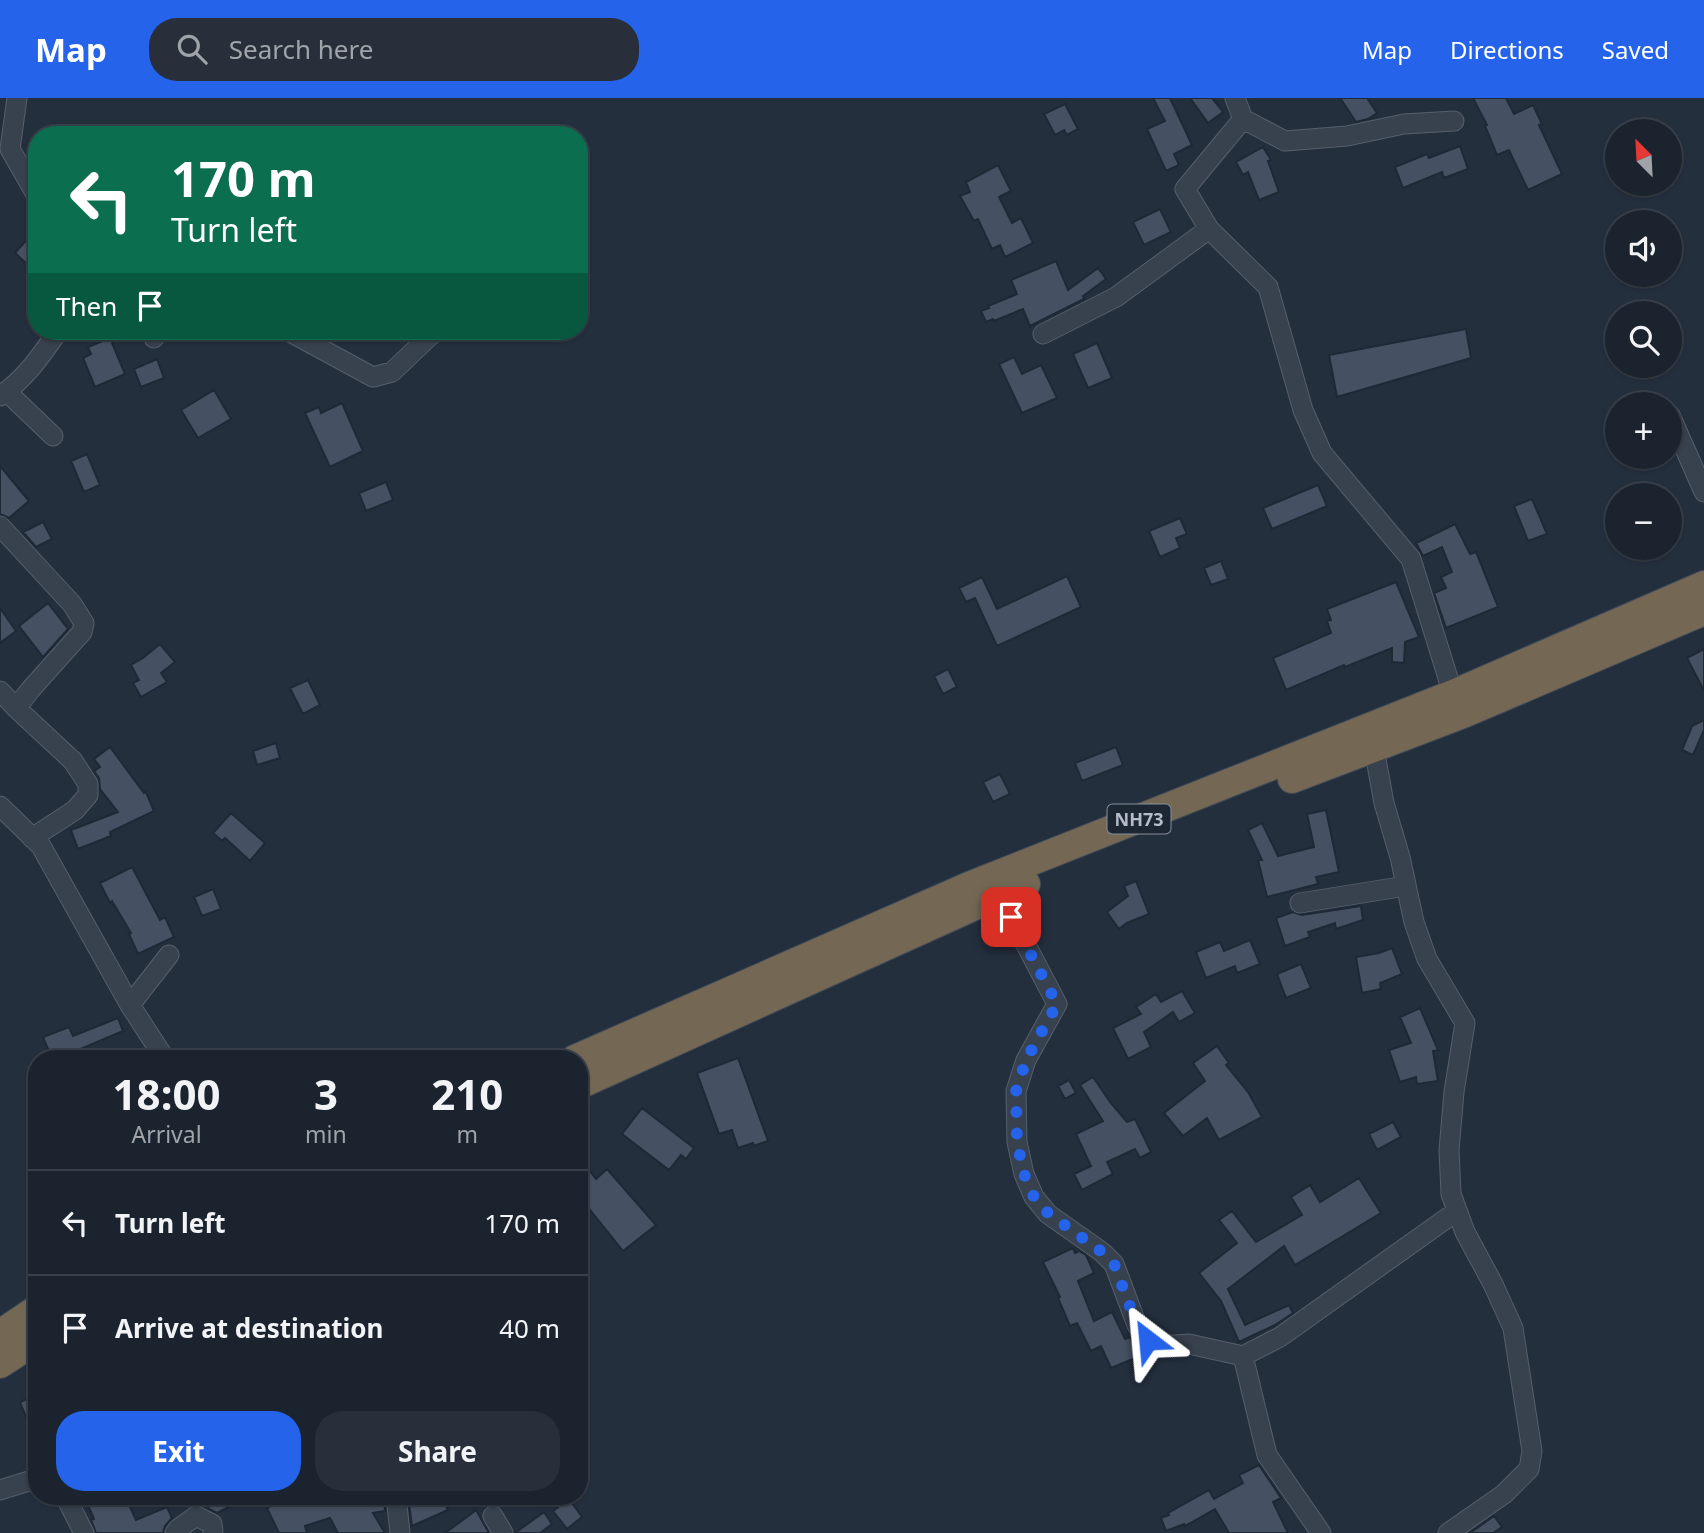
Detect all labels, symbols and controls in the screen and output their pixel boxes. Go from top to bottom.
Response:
search box [149,18,639,81]
text: Map [35,27,107,72]
icon: search [173,30,211,68]
text: Search here [229,31,373,67]
text: Map [1362,33,1412,66]
text: Directions [1450,33,1564,66]
text: Saved [1602,33,1669,66]
north arrow [1605,119,1682,196]
map controls [1605,119,1682,560]
text: 170 m [171,145,316,211]
icon: left [56,154,147,245]
text: Turn left [171,208,297,251]
button: sound [1605,210,1682,287]
icon: arrive [131,287,169,325]
text: Then [56,288,117,324]
button: search [1605,301,1682,378]
button: + [1605,392,1682,469]
button: − [1605,483,1682,560]
road number: NH73 [1108,804,1170,834]
pin [981,887,1041,947]
icon: arrive [992,898,1030,936]
text: 18:00 [113,1065,220,1122]
text: 3 [314,1065,338,1122]
text: 210 [431,1065,503,1122]
text: Arrival [131,1118,202,1150]
text: min [305,1118,347,1150]
text: m [457,1118,478,1150]
icon: left [56,1204,94,1242]
text: Turn left [115,1205,226,1241]
text: 170 m [484,1205,560,1241]
position arrow [1111,1303,1185,1377]
icon: arrive [56,1309,94,1347]
text: Arrive at destination [115,1310,384,1346]
text: 40 m [499,1310,560,1346]
button: Exit [56,1411,301,1491]
button: Share [315,1411,560,1491]

